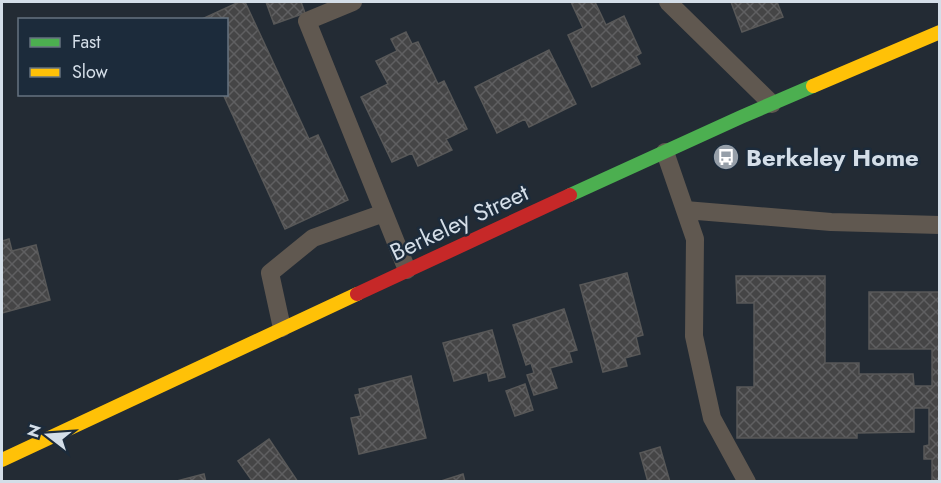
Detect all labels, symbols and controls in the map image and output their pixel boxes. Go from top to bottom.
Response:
legend [18,18,228,96]
text: Fast [72,29,101,55]
text: Slow [72,59,109,85]
place label: Berkeley Home [746,140,919,175]
bus stop icon: Berkeley Home [711,142,741,172]
street label: Berkeley Street [384,175,534,269]
north arrow [18,405,78,465]
text: N [21,421,47,440]

